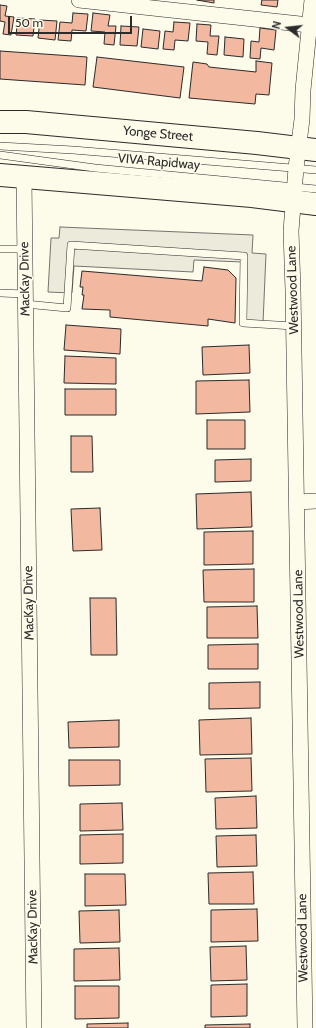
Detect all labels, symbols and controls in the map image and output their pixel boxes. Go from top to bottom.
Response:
scale bar [10,8,134,34]
north arrow [268,8,308,48]
text: 50 m [15,15,43,30]
text: N [269,19,284,30]
street label: Yonge Street [122,123,194,145]
street label: VIVA Rapidway [117,151,201,173]
street label: MacKay Drive [17,242,33,316]
street label: Westwood Lane [284,245,302,335]
street label: MacKay Drive [21,566,37,640]
street label: Westwood Lane [290,570,308,658]
street label: MacKay Drive [25,890,41,964]
street label: Westwood Lane [294,894,312,982]

